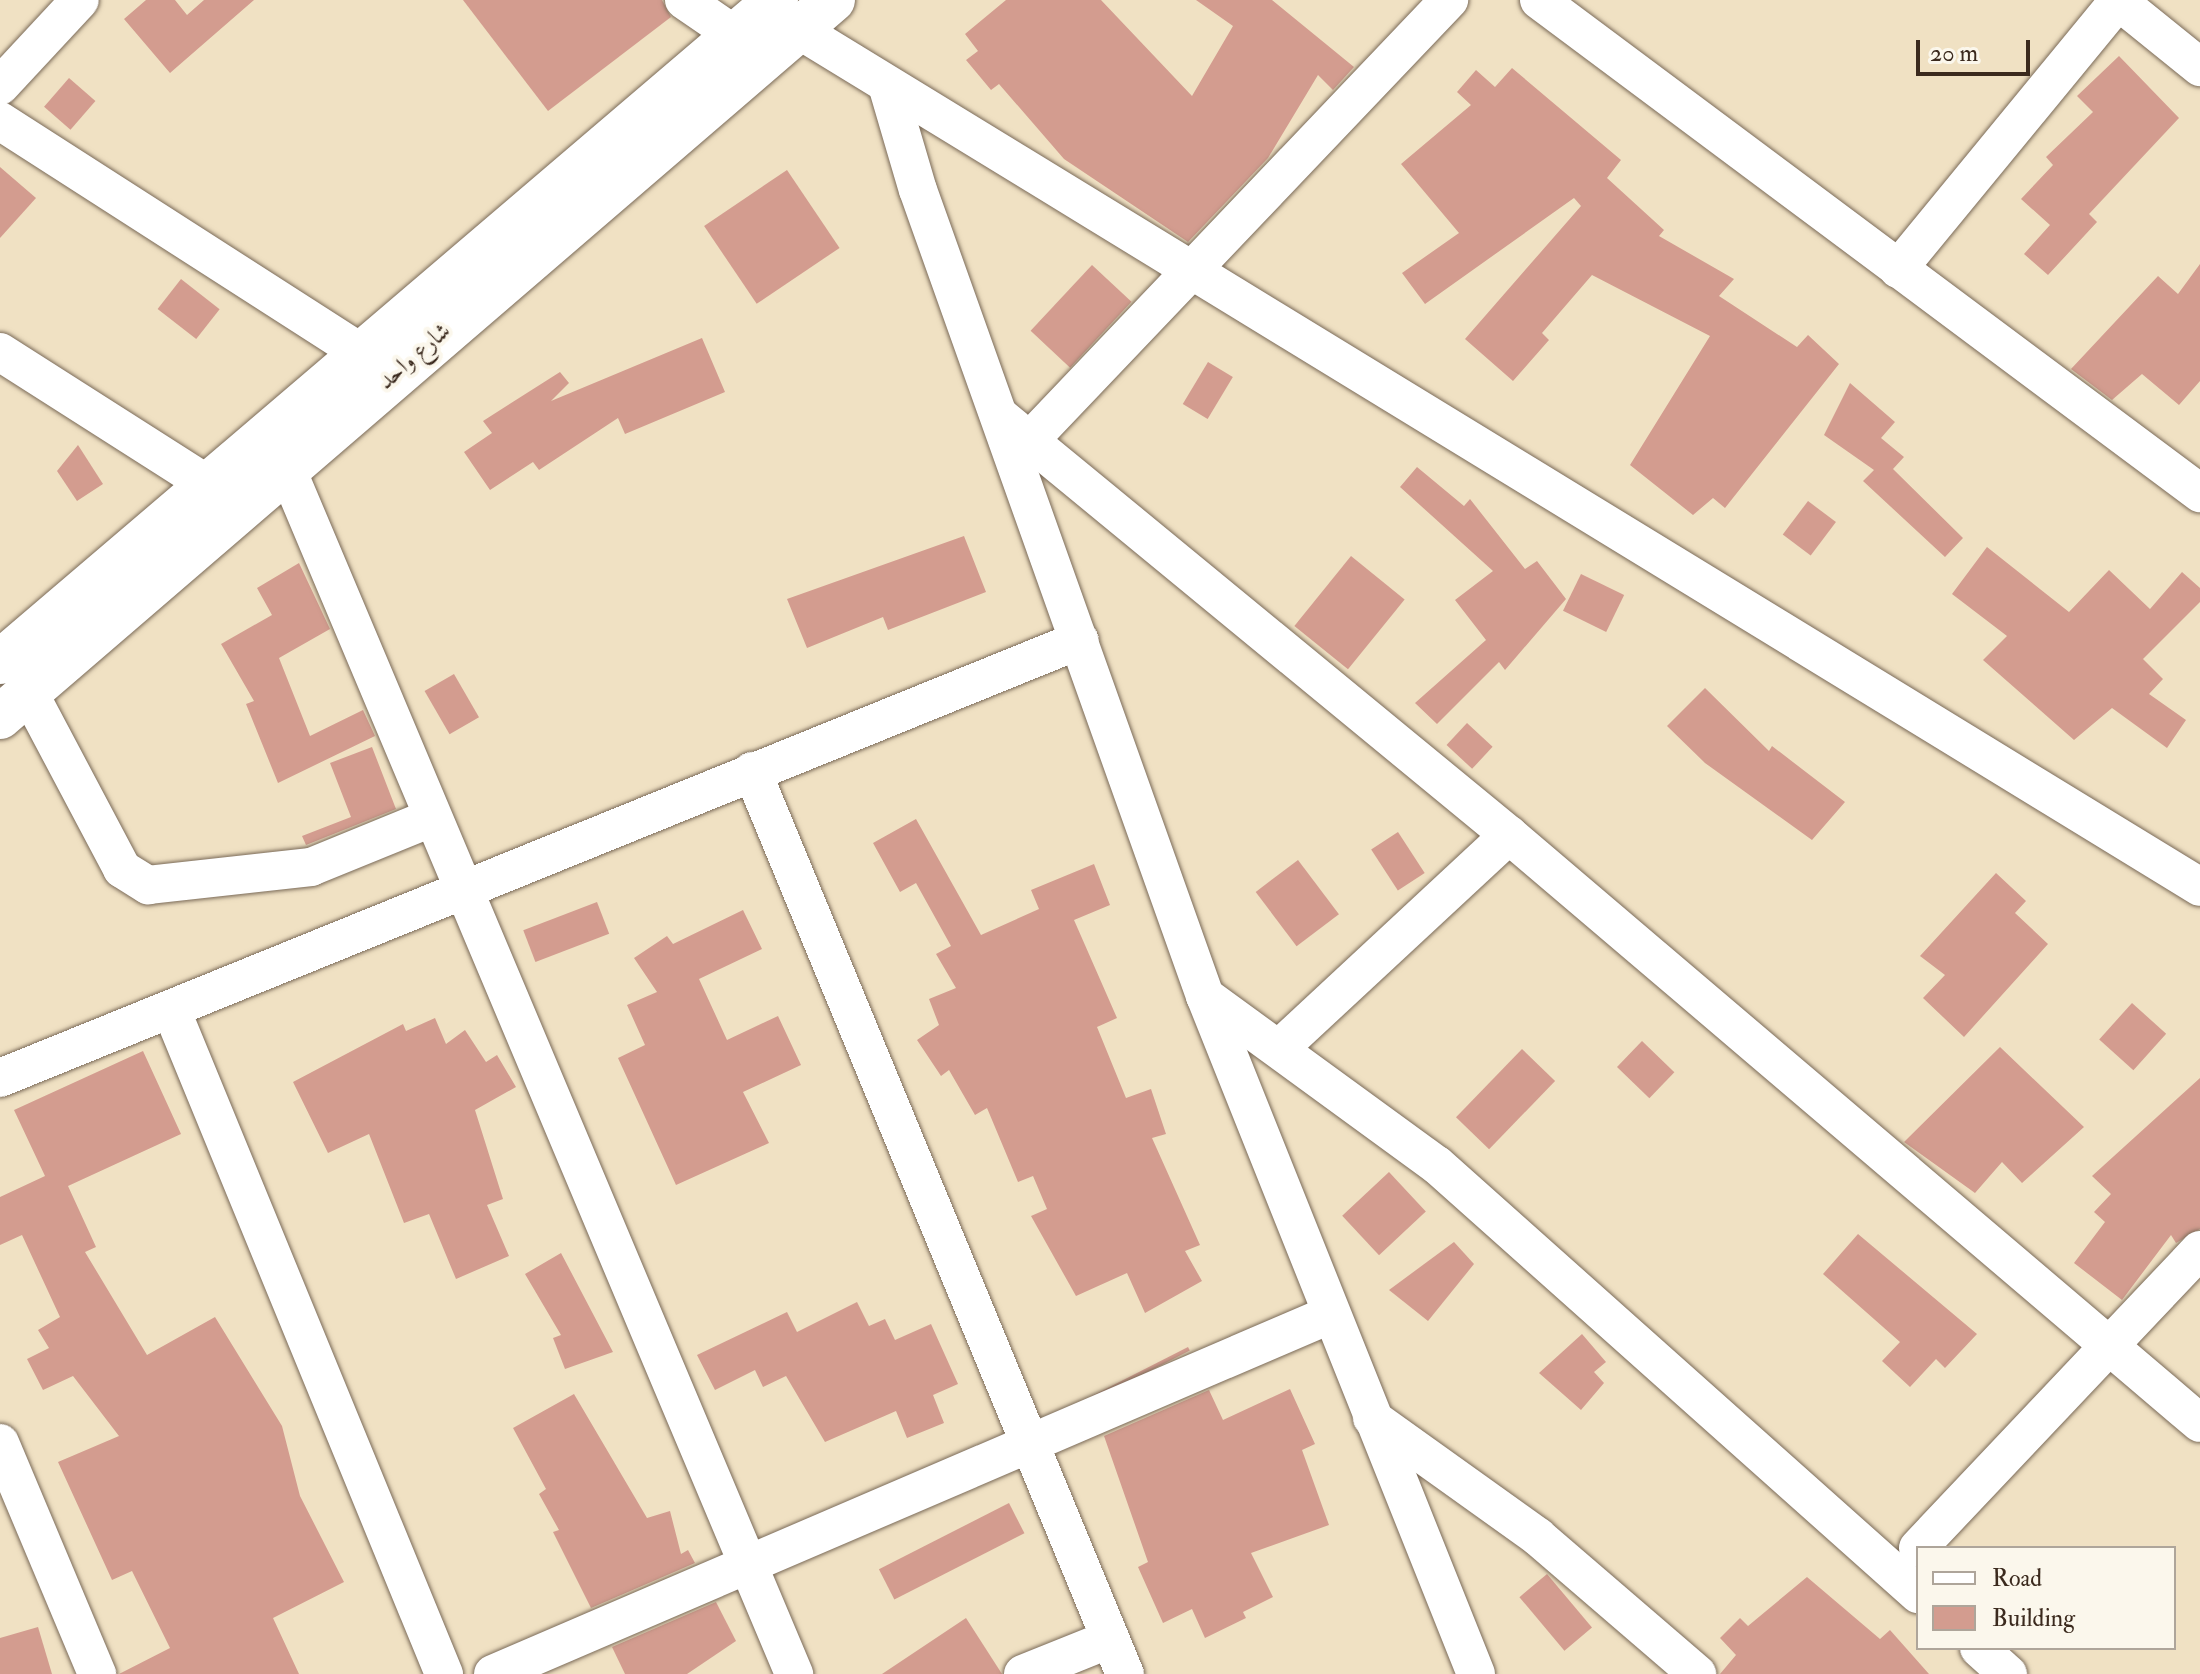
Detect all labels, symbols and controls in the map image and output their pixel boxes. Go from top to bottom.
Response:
scale bar [1920,24,2034,74]
text: 20 m [1930,38,1978,69]
street label: شارع واحد [372,316,456,396]
legend [1916,1546,2176,1650]
text: Road [1992,1563,2042,1594]
text: Building [1992,1603,2075,1634]

